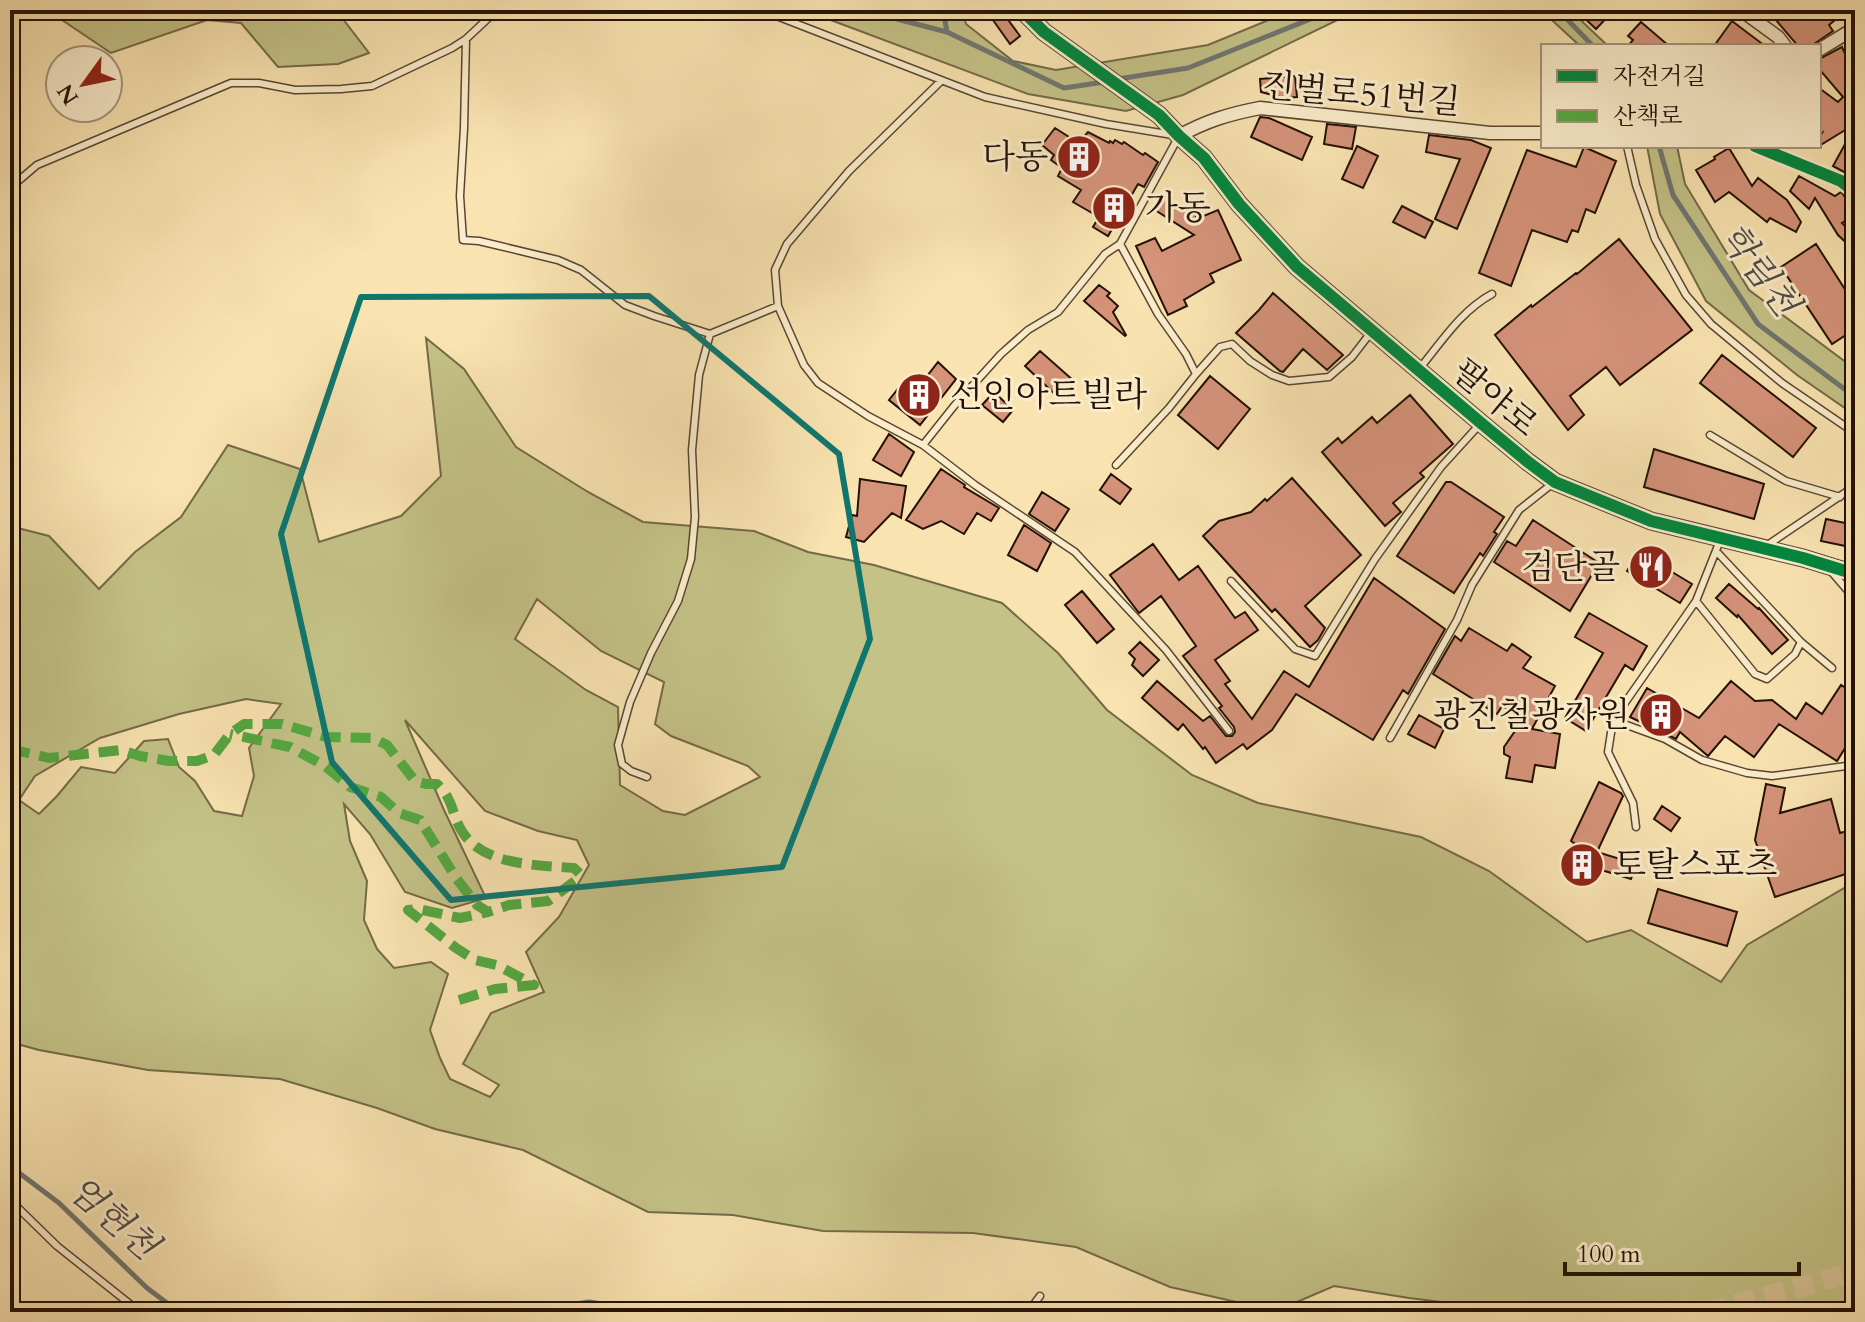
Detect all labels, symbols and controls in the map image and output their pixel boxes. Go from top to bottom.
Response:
north arrow [44,44,124,124]
legend [1541,44,1821,148]
text: 자전거길 [1613,60,1706,93]
street label: 진벌로51번길 [1260,62,1462,126]
text: N [50,78,86,111]
text: 산책로 [1613,100,1683,133]
building icon: 다동 [1055,133,1103,181]
place label: 다동 [982,134,1048,180]
building icon: 가동 [1090,184,1138,232]
place label: 가동 [1145,185,1211,231]
water label: 학림천 [1708,214,1811,328]
street label: 팔야로 [1442,349,1548,447]
building icon: 선인아트빌라 [895,371,943,419]
place label: 선인아트빌라 [950,372,1147,418]
restaurant icon: 검단골 [1627,543,1675,591]
place label: 검단골 [1521,544,1620,590]
building icon: 광진철광자원 [1637,691,1685,739]
place label: 광진철광자원 [1433,692,1630,738]
building icon: 토탈스포츠 [1558,841,1606,889]
place label: 토탈스포츠 [1613,842,1777,888]
water label: 엄현천 [58,1165,170,1272]
scale bar [1565,1226,1799,1276]
text: 100 m [1577,1238,1641,1271]

